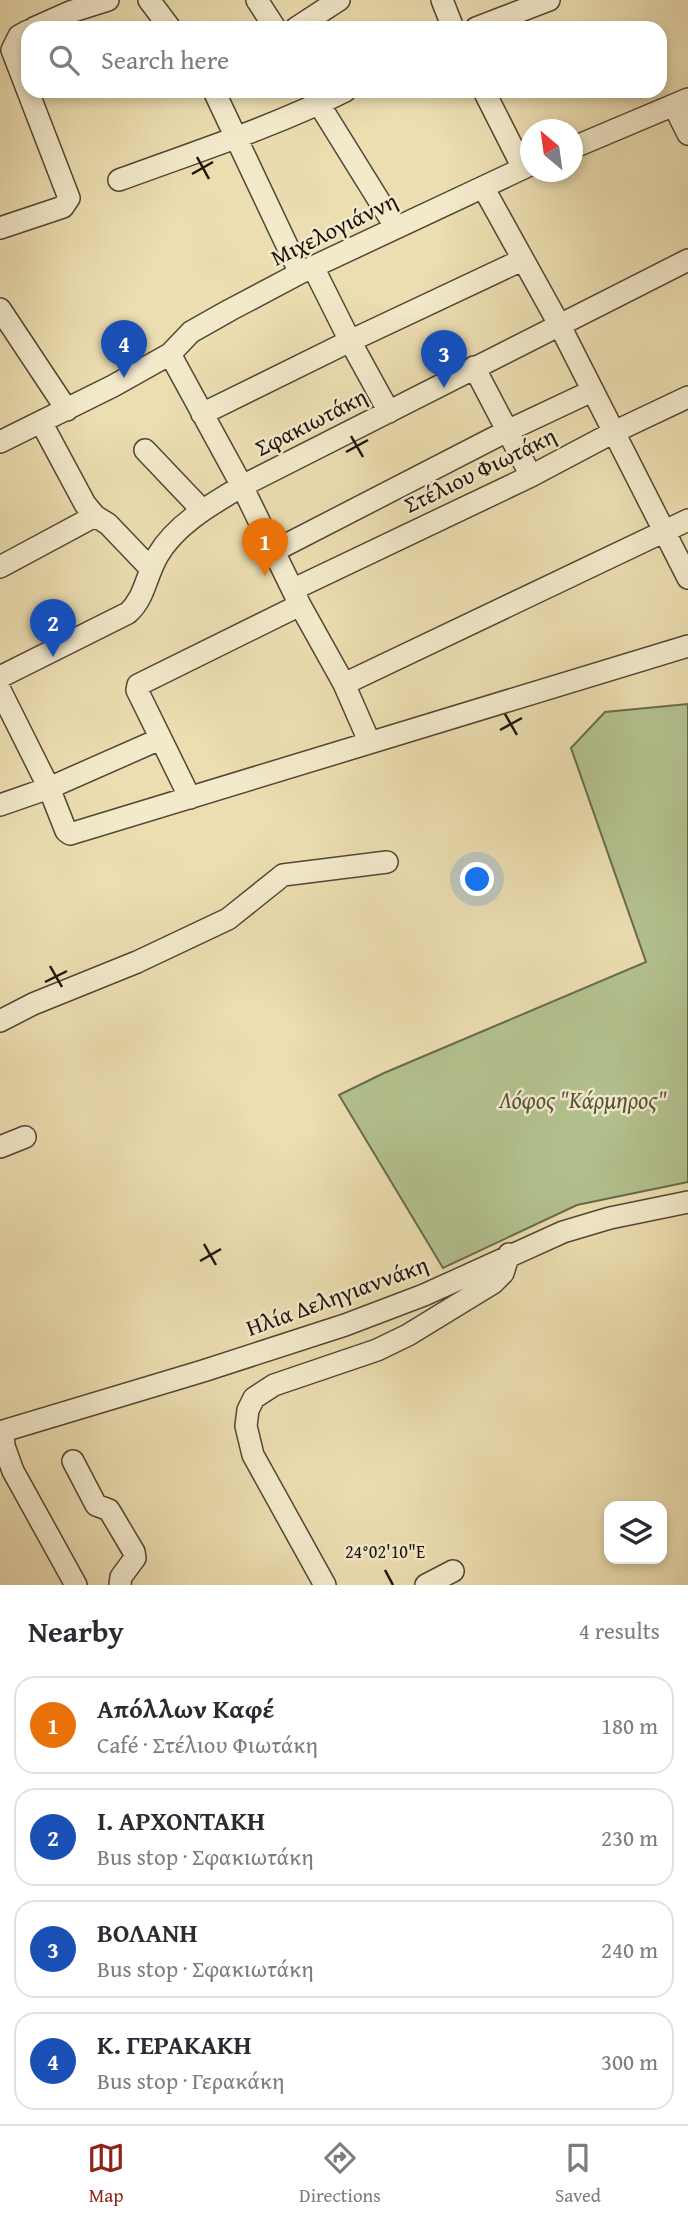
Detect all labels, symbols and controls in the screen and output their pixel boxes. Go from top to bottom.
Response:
search box [21,21,667,98]
text: Search here [101,40,229,79]
icon: search [45,41,83,79]
north arrow [520,119,583,182]
street label: Μιχελογιάννη [265,184,403,273]
pin: 4 [101,320,147,378]
pin: 3 [421,330,467,388]
street label: Σφακιωτάκη [249,379,373,464]
street label: Στέλιου Φιωτάκη [398,418,561,521]
pin: 1 [242,518,288,576]
pin: 2 [30,599,76,657]
your location [460,862,494,896]
park label: Λόφος "Κάρμηρος" [498,1083,667,1116]
street label: Ηλία Δεληγιαννάκη [241,1247,432,1344]
map controls [604,1501,667,1564]
button: layers [604,1501,667,1564]
text: 24°02'10"E [345,1538,425,1565]
text: Nearby [28,1609,124,1653]
text: 4 results [579,1614,660,1647]
text: Απόλλων Καφέ [97,1689,274,1728]
text: 1 [47,1709,59,1742]
text: 180 m [601,1709,658,1742]
text: Café · Στέλιου Φιωτάκη [97,1728,318,1761]
text: Ι. ΑΡΧΟΝΤΑΚΗ [97,1801,265,1840]
text: 2 [47,1821,59,1854]
text: 230 m [601,1821,658,1854]
text: Bus stop · Σφακιωτάκη [97,1840,314,1873]
text: ΒΟΛΑΝΗ [97,1913,197,1952]
text: 3 [47,1933,59,1966]
text: 240 m [601,1933,658,1966]
text: Bus stop · Σφακιωτάκη [97,1952,314,1985]
text: Κ. ΓΕΡΑΚΑΚΗ [97,2025,252,2064]
text: 4 [47,2045,59,2078]
text: 300 m [601,2045,658,2078]
text: Bus stop · Γερακάκη [97,2064,285,2097]
tab: Map [87,2139,125,2209]
tab: Directions [299,2139,381,2209]
tab: Saved [555,2139,601,2209]

